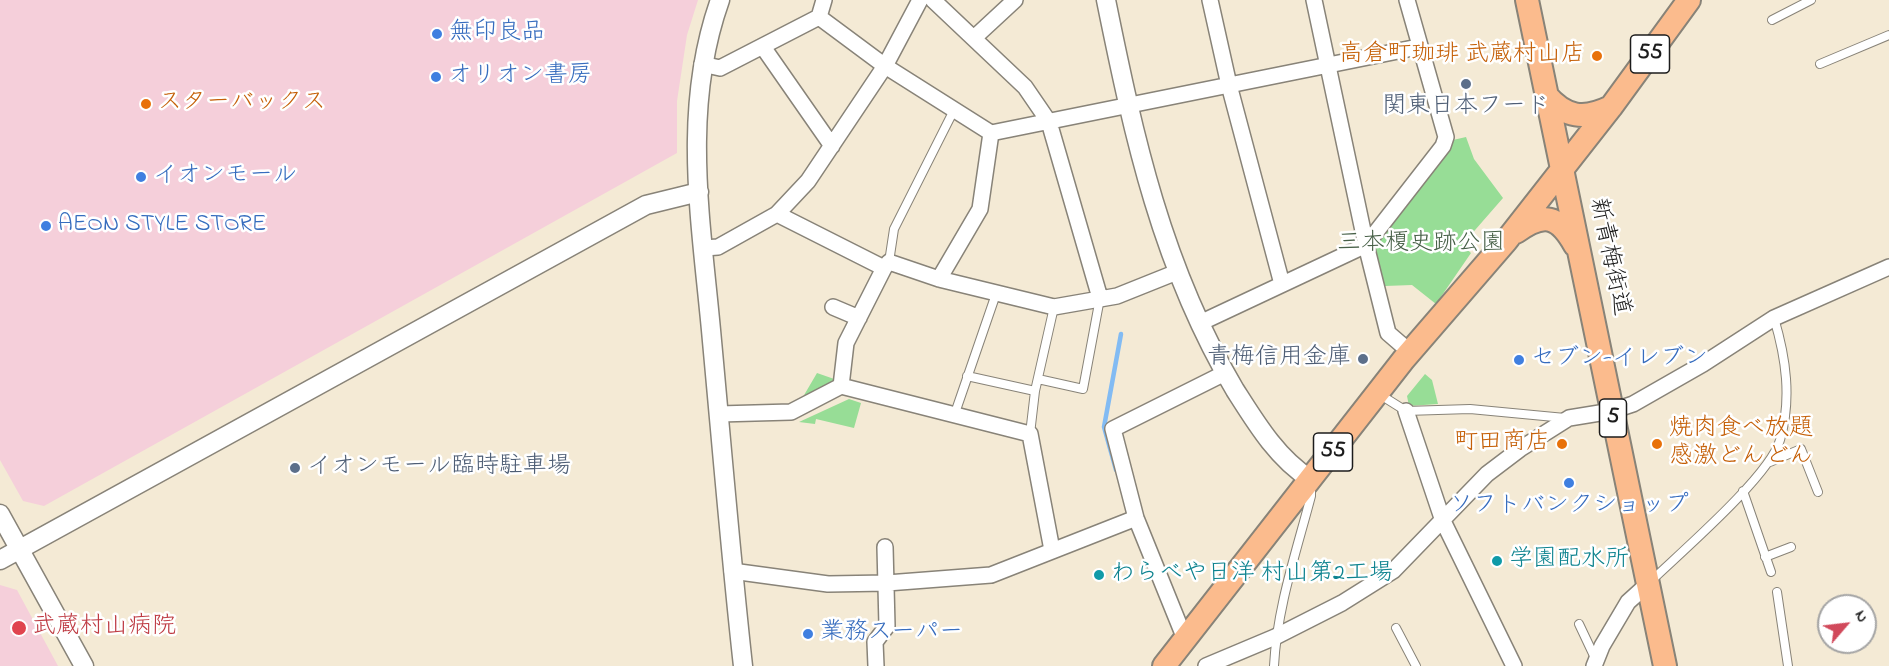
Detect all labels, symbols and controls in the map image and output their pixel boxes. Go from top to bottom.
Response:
place label: 無印良品 [449,20,545,48]
marker: 無印良品 [430,27,444,41]
road number: 55 [1630,35,1670,73]
place label: 高倉町珈琲 武蔵村山店 [1339,42,1585,70]
marker: 高倉町珈琲 武蔵村山店 [1590,49,1604,63]
place label: オリオン書房 [448,63,592,91]
marker: オリオン書房 [429,70,443,84]
marker: 関東日本フード [1459,77,1473,91]
place label: スターバックス [158,90,326,118]
place label: 関東日本フード [1382,94,1550,122]
marker: スターバックス [139,97,153,111]
place label: イオンモール [153,163,297,191]
marker: イオンモール [134,170,148,184]
street label: 新青梅街道 [1581,195,1635,319]
place label: AEON STYLE STORE [58,212,266,240]
marker: AEON STYLE STORE [39,219,53,233]
park label: 三本榎史跡公園 [1337,231,1505,259]
place label: 青梅信用金庫 [1207,345,1351,373]
place label: セブン-イレブン [1531,346,1708,374]
marker: 青梅信用金庫 [1356,352,1370,366]
marker: セブン-イレブン [1512,353,1526,367]
road number: 5 [1600,399,1626,437]
place label: 焼肉食べ放題 感激どんどん [1669,416,1813,472]
place label: 町田商店 [1454,430,1550,458]
road number: 55 [1314,433,1352,471]
marker: 町田商店 [1555,437,1569,451]
marker: 焼肉食べ放題 感激どんどん [1650,437,1664,451]
place label: イオンモール臨時駐車場 [307,454,571,482]
marker: イオンモール臨時駐車場 [288,461,302,475]
marker: ソフトバンクショップ [1562,476,1576,490]
place label: ソフトバンクショップ [1449,493,1689,521]
place label: 学園配水所 [1509,547,1629,575]
marker: 学園配水所 [1490,554,1504,568]
place label: わらべや日洋 村山第2工場 [1111,561,1393,589]
marker: わらべや日洋 村山第2工場 [1092,568,1106,582]
north arrow [1817,594,1877,654]
text: N [1848,606,1874,627]
place label: 武蔵村山病院 [32,614,176,642]
marker: 武蔵村山病院 [10,619,28,637]
place label: 業務スーパー [820,620,963,648]
marker: 業務スーパー [801,627,815,641]

